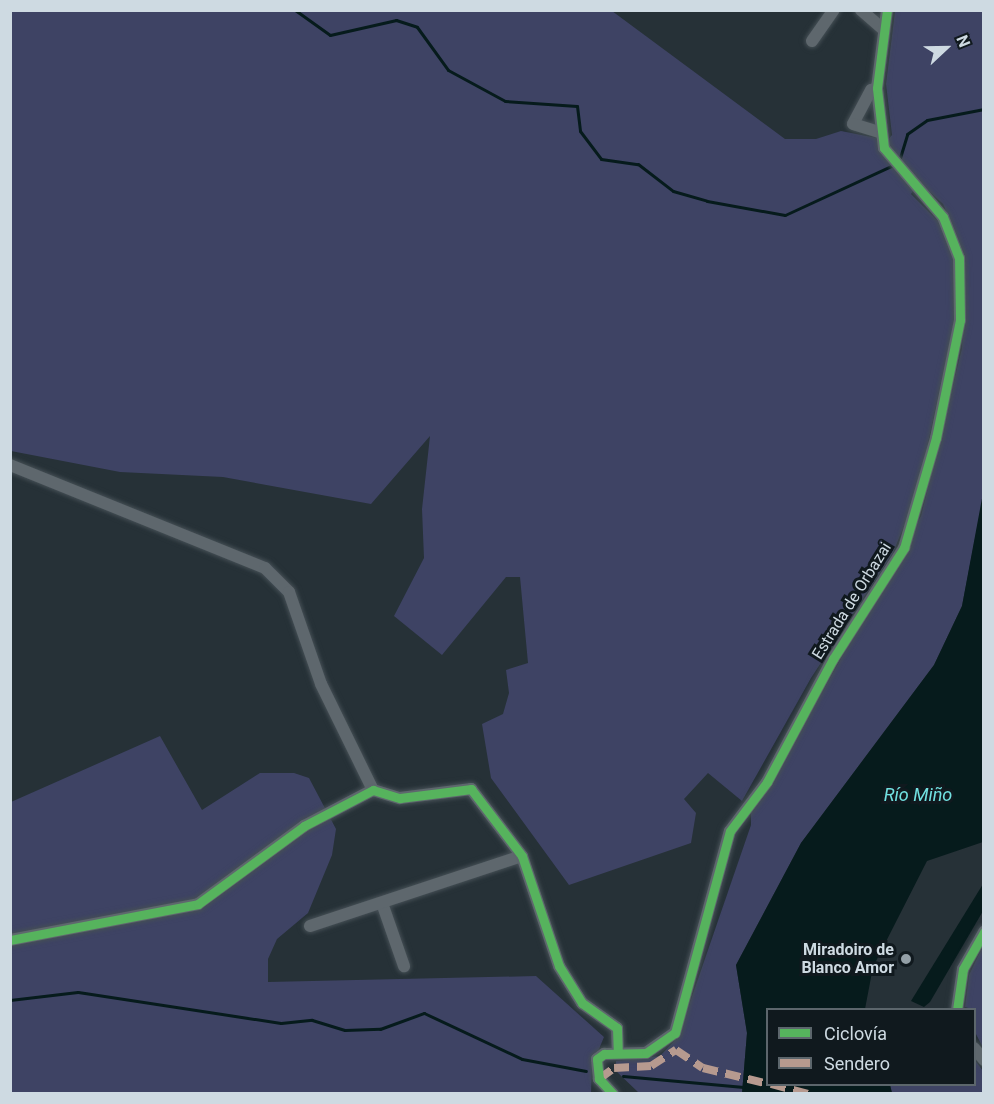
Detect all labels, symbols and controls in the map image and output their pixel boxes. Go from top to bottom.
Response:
north arrow [916,18,976,78]
text: N [952,32,974,50]
street label: Estrada de Orbazai [808,539,896,663]
water label: Río Miño [884,784,952,806]
place label: Miradoiro de Blanco Amor [801,940,894,978]
marker: Miradoiro de Blanco Amor [899,952,913,966]
legend [766,1008,976,1086]
text: Ciclovía [824,1023,887,1044]
text: Sendero [824,1053,890,1074]

